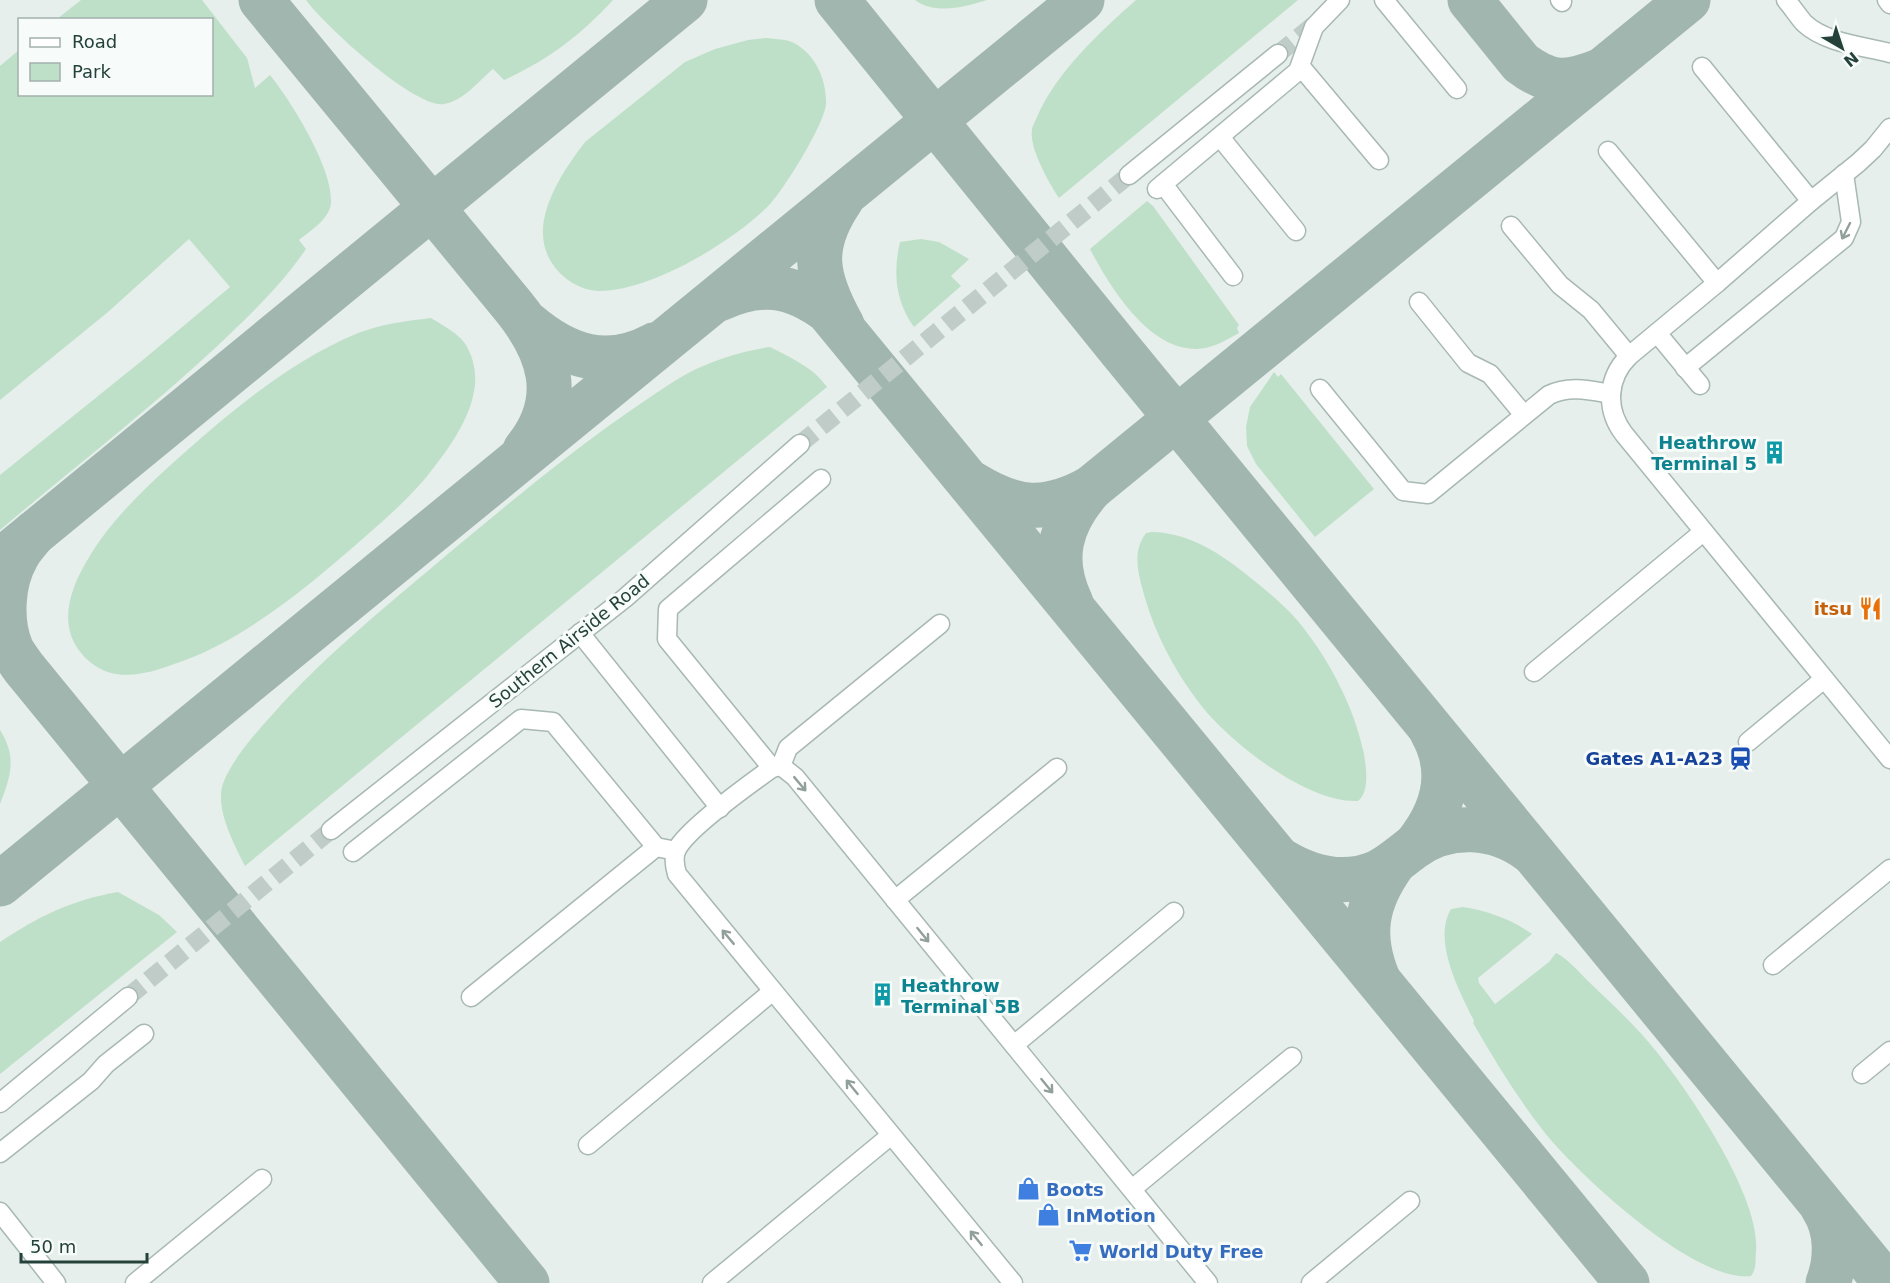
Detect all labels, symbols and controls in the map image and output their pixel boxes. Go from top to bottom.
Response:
legend [18,18,213,96]
north arrow [1812,18,1872,78]
text: Road [72,31,117,52]
text: N [1840,48,1862,71]
text: Park [72,61,111,82]
one-way arrow [1840,222,1852,239]
place label: Heathrow Terminal 5 [1651,432,1757,474]
building icon: Heathrow Terminal 5 [1762,439,1788,465]
street label: Southern Airside Road [485,570,653,712]
restaurant icon: itsu [1857,595,1883,621]
place label: itsu [1814,598,1852,619]
station icon: Gates A1-A23 [1728,745,1754,771]
place label: Gates A1-A23 [1585,748,1723,769]
one-way arrow [793,776,806,792]
one-way arrow [917,926,930,942]
one-way arrow [721,930,735,945]
place label: Heathrow Terminal 5B [901,975,1021,1017]
building icon: Heathrow Terminal 5B [870,982,896,1008]
one-way arrow [1040,1077,1053,1093]
one-way arrow [846,1079,859,1095]
shop icon: Boots [1015,1176,1041,1202]
place label: Boots [1046,1179,1104,1200]
shop icon: InMotion [1035,1202,1061,1228]
place label: InMotion [1066,1205,1156,1226]
scale bar [21,1226,147,1264]
one-way arrow [970,1230,983,1246]
text: 50 m [30,1236,76,1257]
supermarket icon: World Duty Free [1068,1238,1094,1264]
place label: World Duty Free [1099,1241,1264,1262]

